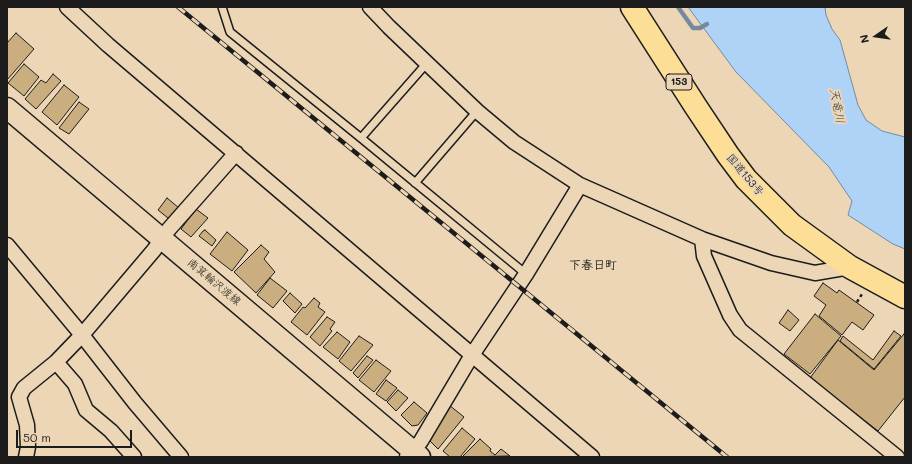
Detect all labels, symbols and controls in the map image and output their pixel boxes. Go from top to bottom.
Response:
north arrow [856,16,896,56]
text: N [856,33,872,45]
road number: 153 [666,74,692,90]
water label: 天竜川 [826,87,848,125]
street label: 国道153号 [724,151,766,199]
street label: 南箕輪沢渡線 [184,256,244,308]
district label: 下春日町 [569,258,617,272]
scale bar [18,422,134,448]
text: 50 m [23,429,51,445]

